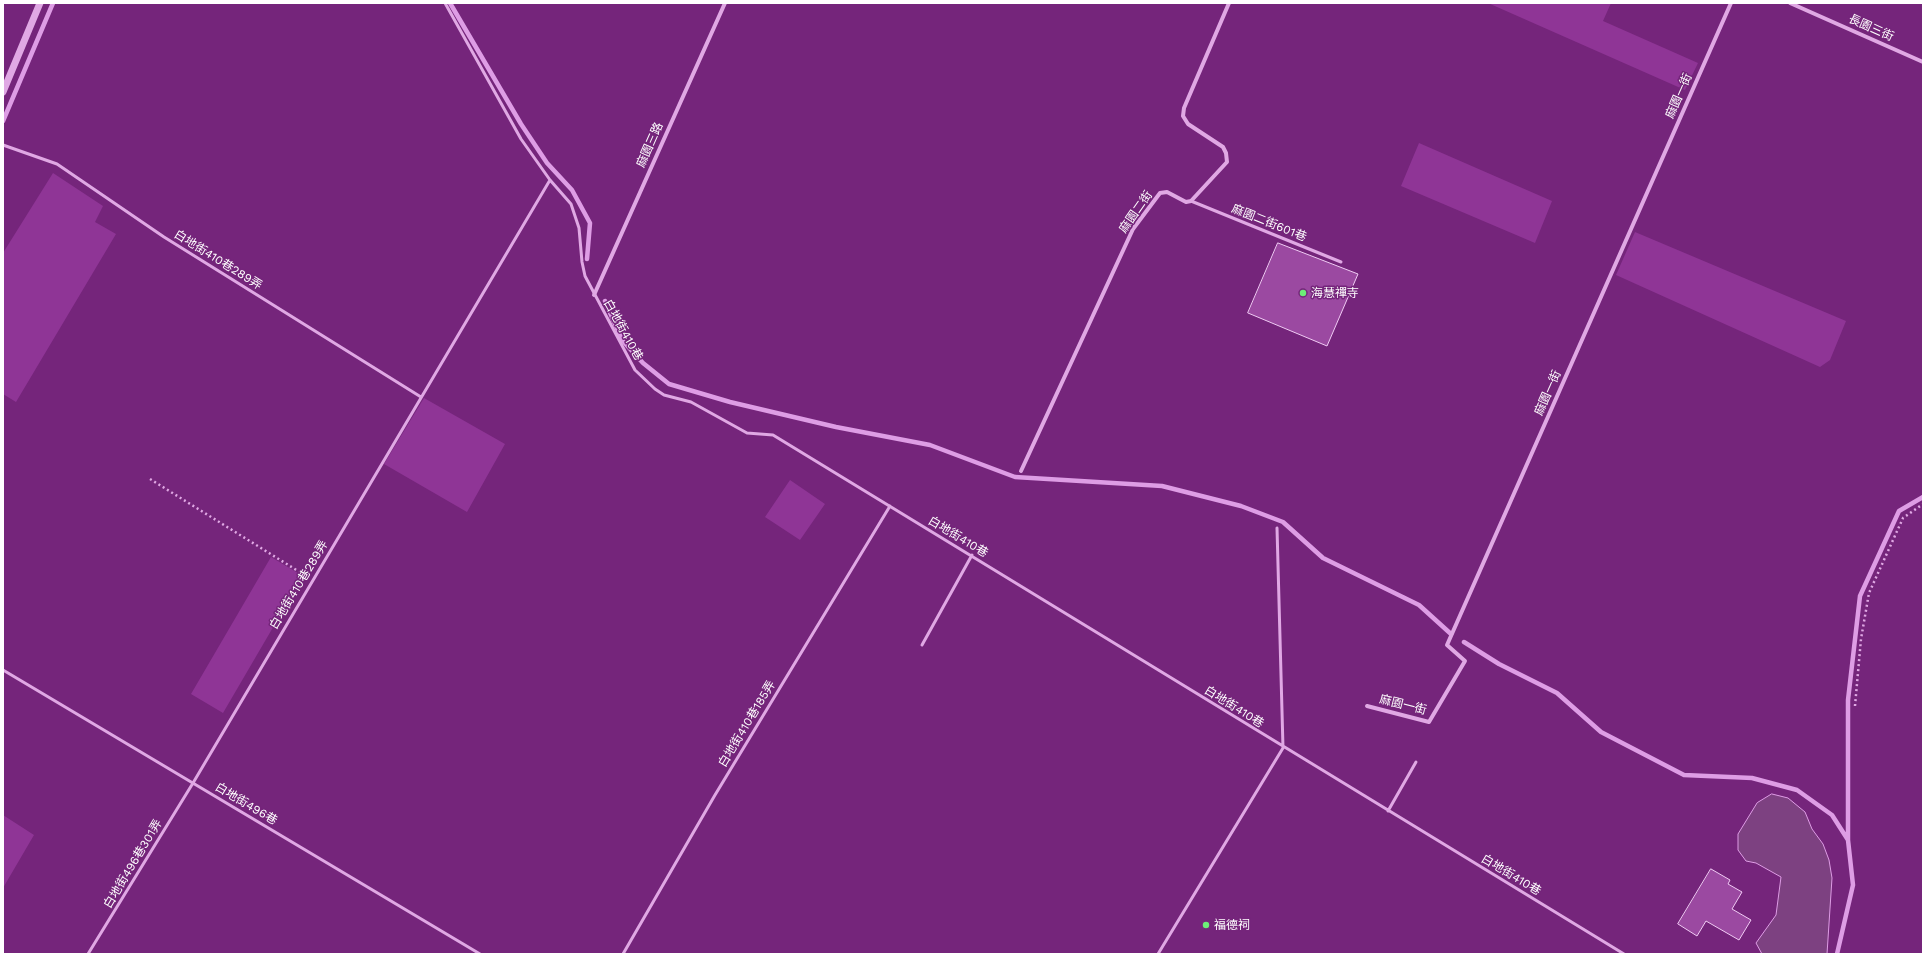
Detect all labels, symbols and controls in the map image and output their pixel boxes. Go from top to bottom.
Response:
street label: 長園三街 [1846,12,1896,44]
street label: 麻園一街 [1663,71,1695,121]
street label: 麻園三路 [634,120,666,170]
street label: 麻園二街 [1116,188,1156,236]
street label: 麻園二街601巷 [1229,201,1309,245]
street label: 白地街410巷289弄 [171,227,265,293]
place label: 海慧禪寺 [1311,286,1359,300]
marker: 海慧禪寺 [1298,288,1308,298]
street label: 白地街410巷 [600,297,646,363]
street label: 麻園一街 [1532,368,1564,418]
street label: 白地街410巷 [925,514,991,560]
street label: 白地街410巷289弄 [267,538,331,632]
street label: 白地街410巷185弄 [716,678,778,770]
street label: 白地街410巷 [1202,683,1266,731]
street label: 麻園一街 [1378,692,1428,718]
street label: 白地街496巷 [212,780,280,828]
street label: 白地街496巷301弄 [101,817,165,911]
street label: 白地街410巷 [1478,852,1544,898]
place label: 福德祠 [1214,918,1250,932]
marker: 福德祠 [1201,920,1211,930]

